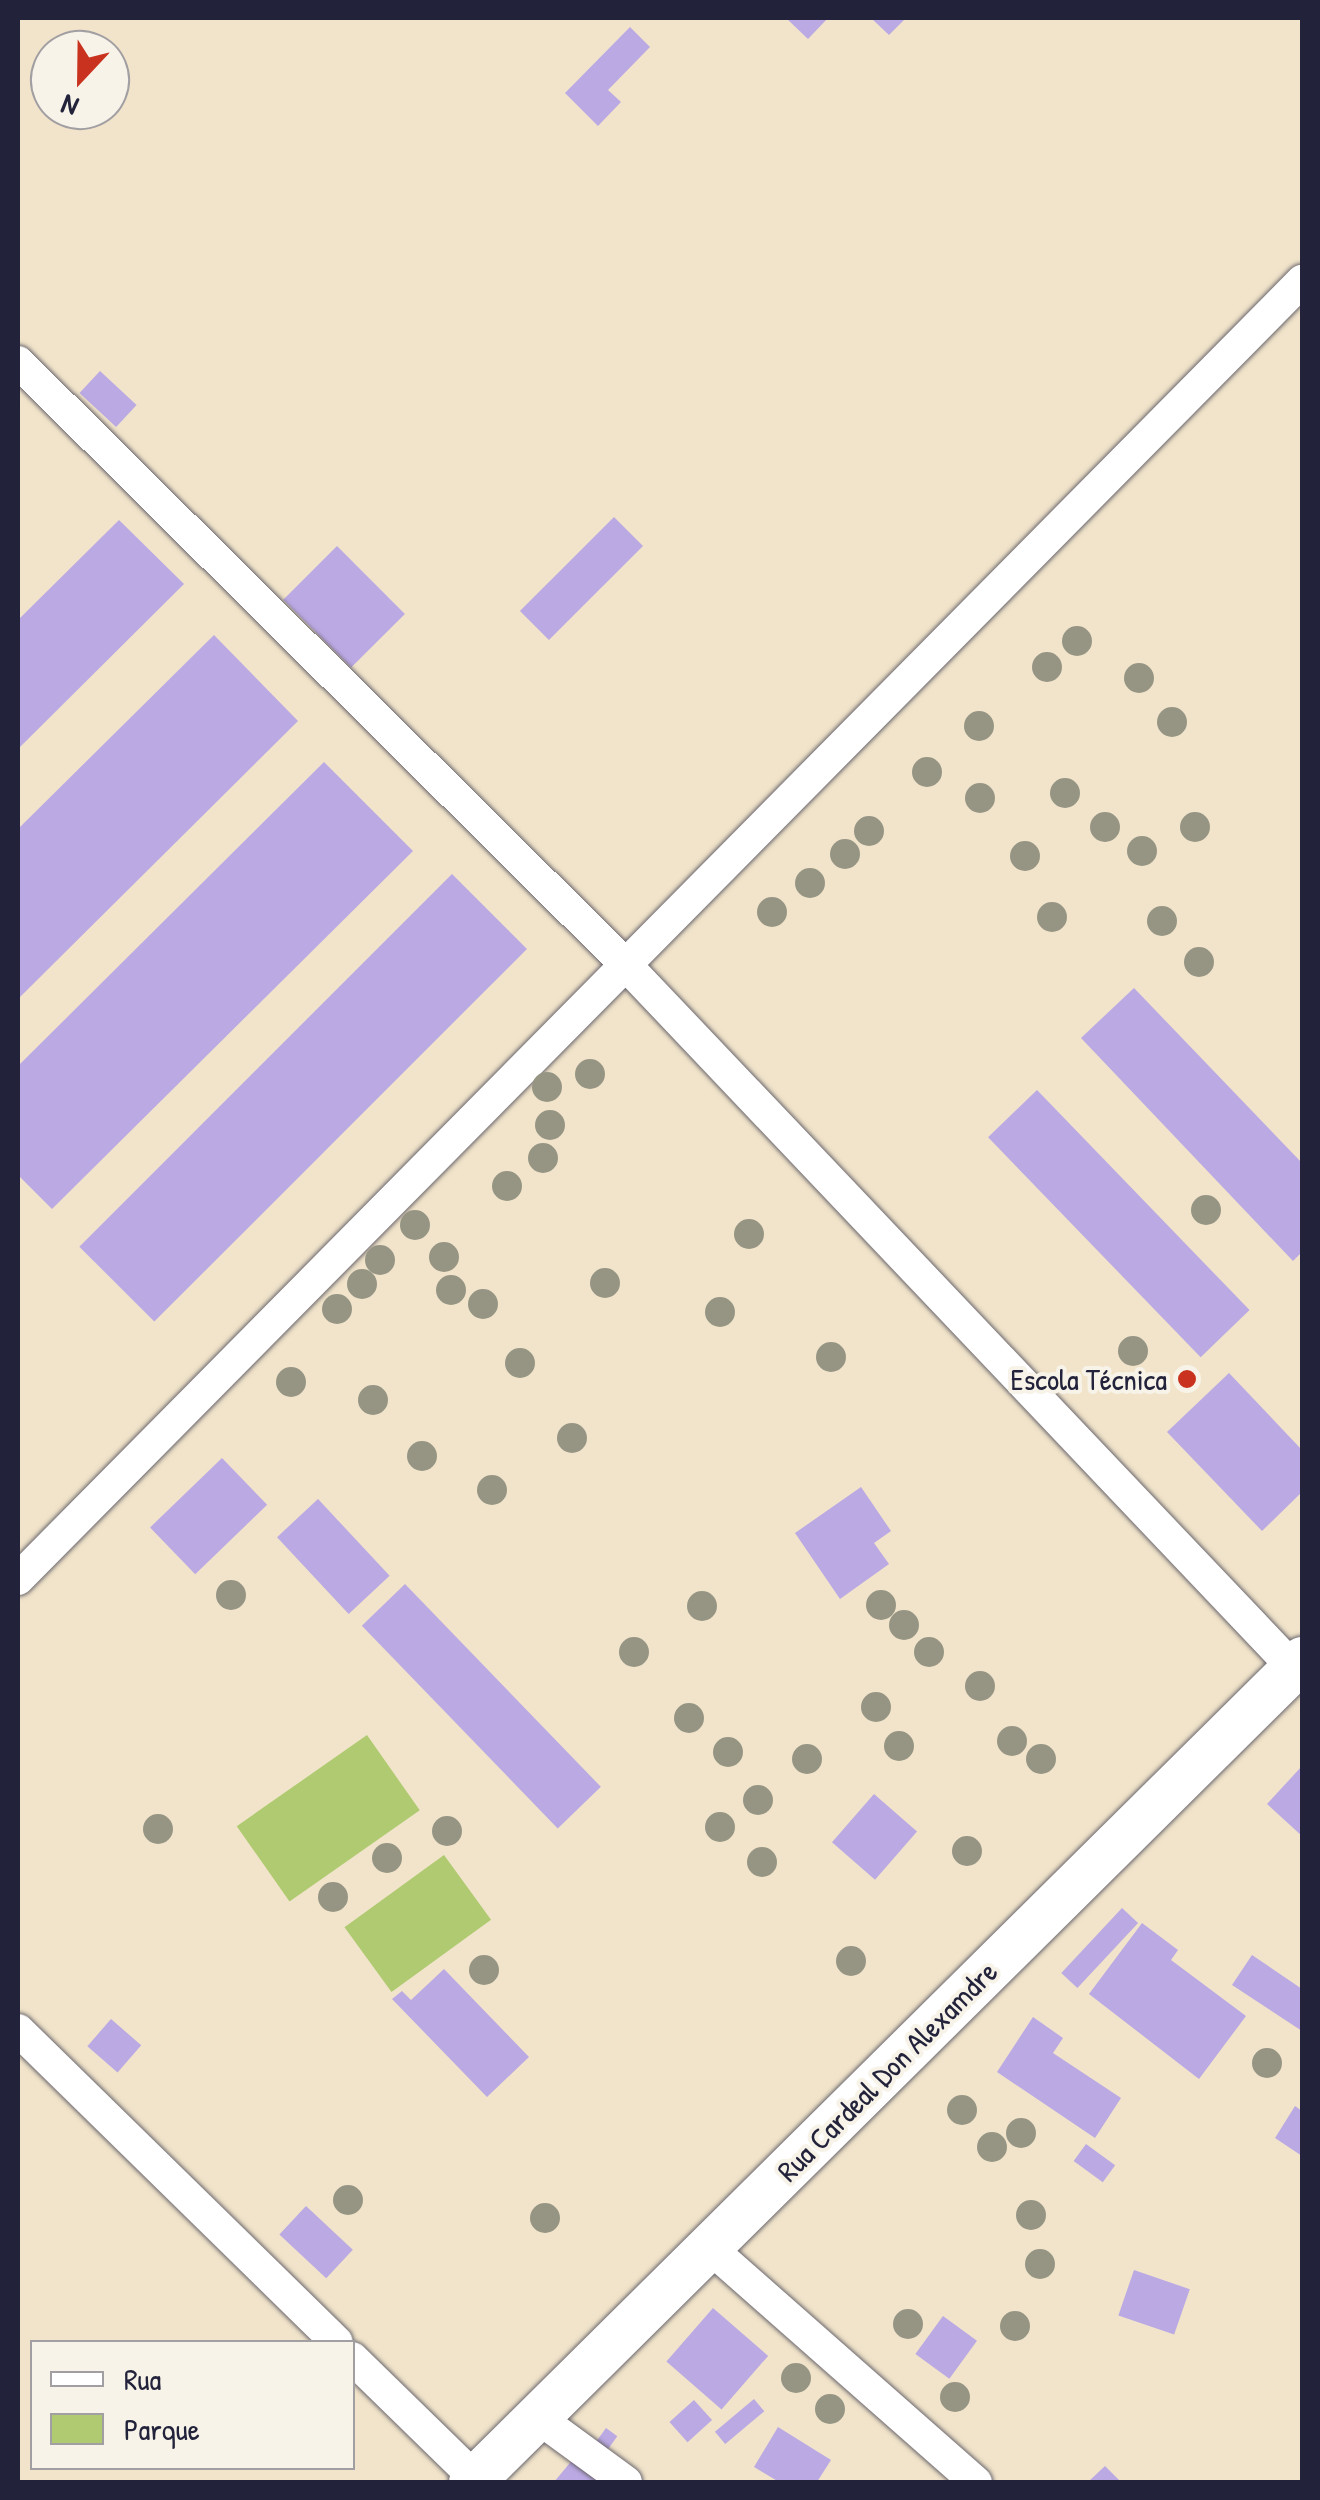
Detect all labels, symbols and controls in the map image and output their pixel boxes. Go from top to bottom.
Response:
north arrow [30,30,130,130]
text: N [55,86,84,126]
place label: Escola Técnica [1011,1361,1167,1397]
marker: Escola Técnica [1176,1368,1198,1390]
street label: Rua Cardeal Don Alexamdre [769,1953,1005,2189]
legend [30,2340,355,2470]
text: Rua [124,2359,161,2399]
text: Parque [124,2409,200,2449]

